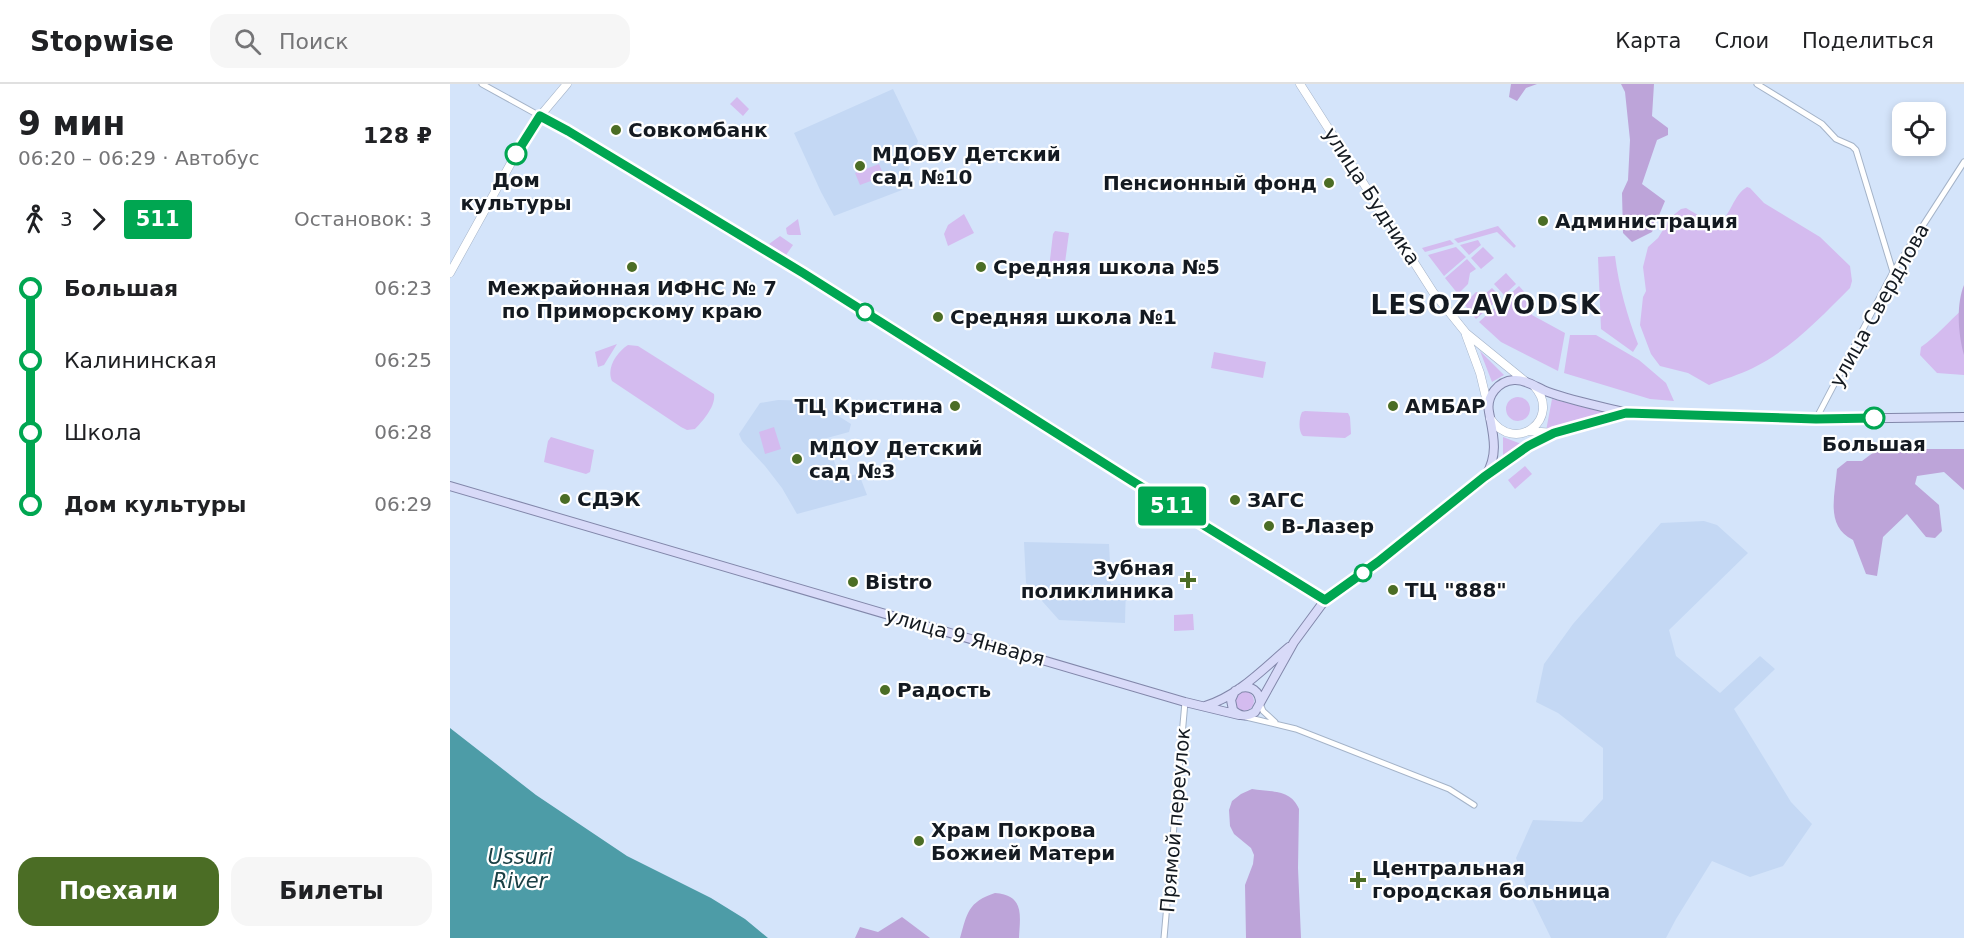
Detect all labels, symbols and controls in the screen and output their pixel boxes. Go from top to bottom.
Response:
search box [210,14,630,68]
text: Stopwise [30,25,174,58]
icon: search [231,25,264,58]
text: Поиск [279,29,349,54]
text: Карта [1615,29,1681,53]
text: Слои [1714,29,1769,53]
text: Поделиться [1802,29,1934,53]
map controls [1892,102,1946,156]
button: locate [1892,102,1946,156]
text: 9 мин [18,104,125,143]
place label: Совкомбанк [628,118,768,142]
text: 128 ₽ [363,123,432,148]
marker: Совкомбанк [609,123,623,137]
street label: улица Будника [1318,123,1426,269]
place label: МДОБУ Детский сад №10 [872,142,1061,189]
marker: Дом культуры [505,143,527,165]
text: 06:20 – 06:29 · Автобус [18,146,260,170]
marker: МДОБУ Детский сад №10 [853,159,867,173]
place label: Дом культуры [461,168,571,215]
place label: Пенсионный фонд [1103,171,1317,195]
marker: Пенсионный фонд [1322,176,1336,190]
icon: walk [18,203,51,236]
icon: forward [82,203,115,236]
text: 3 [60,207,73,231]
text: 511 [136,207,180,231]
text: Остановок: 3 [294,207,432,231]
place label: Администрация [1555,209,1738,233]
marker: Администрация [1536,214,1550,228]
street label: улица Свердлова [1824,219,1934,391]
place label: Средняя школа №5 [993,255,1220,279]
marker: Межрайонная ИФНС № 7 по Приморскому краю [625,260,639,274]
marker: Средняя школа №5 [974,260,988,274]
text: Большая [64,276,178,301]
text: 06:23 [374,276,432,300]
place label: Межрайонная ИФНС № 7 по Приморскому краю [487,276,777,323]
district label: LESOZAVODSK [1370,290,1602,320]
unlabelled marker [856,303,874,321]
place label: Средняя школа №1 [950,305,1177,329]
marker: Средняя школа №1 [931,310,945,324]
text: Калининская [64,348,217,373]
text: 06:25 [374,348,432,372]
place label: ТЦ Кристина [794,394,943,418]
place label: АМБАР [1405,394,1486,418]
marker: ТЦ Кристина [948,399,962,413]
marker: АМБАР [1386,399,1400,413]
marker: Большая [1863,407,1885,429]
text: Школа [64,420,142,445]
text: 06:28 [374,420,432,444]
place label: Большая [1822,432,1926,456]
place label: МДОУ Детский сад №3 [809,436,983,483]
marker: МДОУ Детский сад №3 [790,452,804,466]
line badge: 511 [1138,486,1206,526]
place label: СДЭК [577,487,641,511]
place label: ЗАГС [1247,488,1304,512]
text: Дом культуры [64,492,246,517]
text: 06:29 [374,492,432,516]
marker: СДЭК [558,492,572,506]
marker: ЗАГС [1228,493,1242,507]
text: 511 [1150,494,1194,518]
place label: В-Лазер [1281,514,1374,538]
marker: В-Лазер [1262,519,1276,533]
place label: Зубная поликлиника [1021,556,1174,603]
unlabelled marker [1354,564,1372,582]
place label: Bistro [865,570,932,594]
marker: Зубная поликлиника [1179,571,1197,589]
marker: Bistro [846,575,860,589]
place label: ТЦ "888" [1405,578,1507,602]
marker: ТЦ "888" [1386,583,1400,597]
street label: улица 9 Января [883,603,1047,671]
place label: Радость [897,678,991,702]
marker: Радость [878,683,892,697]
street label: Прямой переулок [1155,726,1195,914]
place label: Храм Покрова Божией Матери [931,818,1115,865]
marker: Храм Покрова Божией Матери [912,834,926,848]
water label: Ussuri River [487,845,553,893]
place label: Центральная городская больница [1372,856,1610,903]
button: Поехали [18,857,219,926]
button: Билеты [231,857,432,926]
marker: Центральная городская больница [1349,871,1367,889]

